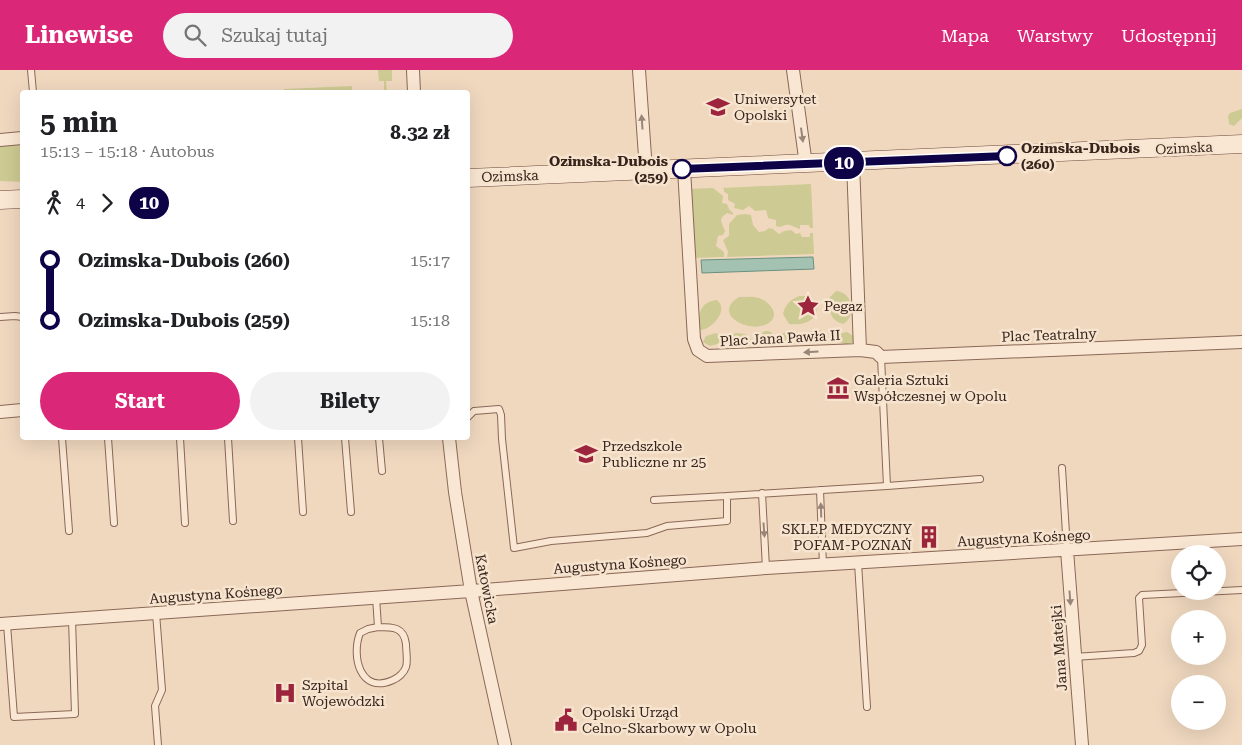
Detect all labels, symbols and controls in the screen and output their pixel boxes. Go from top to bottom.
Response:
search box [163,13,513,58]
text: Linewise [25,21,133,49]
icon: search [181,21,209,49]
text: Szukaj tutaj [221,24,328,47]
text: Mapa [941,25,989,46]
text: Warstwy [1017,25,1093,46]
text: Udostępnij [1121,25,1217,46]
place label: Uniwersytet Opolski [734,91,816,123]
school or university icon: Uniwersytet Opolski [705,94,731,120]
text: 5 min [40,106,118,139]
one-way arrow [638,114,646,130]
text: 8.32 zł [390,121,450,144]
one-way arrow [798,127,806,143]
street label: Ozimska [1155,138,1214,157]
place label: Ozimska-Dubois (260) [1021,140,1140,172]
text: 15:13 – 15:18 · Autobus [40,142,214,161]
marker: Ozimska-Dubois (260) [997,146,1017,166]
line badge: 10 [822,147,866,179]
text: 10 [834,152,854,173]
place label: Ozimska-Dubois (259) [549,153,668,185]
marker: Ozimska-Dubois (259) [672,159,692,179]
street label: Ozimska [481,167,539,185]
icon: walk [40,189,68,217]
icon: forward [93,189,121,217]
text: 10 [139,192,159,213]
text: 4 [76,193,85,212]
text: Ozimska-Dubois (260) [78,249,290,272]
text: 15:17 [410,251,450,270]
place icon: Pegaz [795,293,821,319]
place label: Pegaz [824,298,863,314]
text: Ozimska-Dubois (259) [78,309,290,332]
text: 15:18 [410,311,450,330]
street label: Plac Teatralny [1001,325,1098,345]
street label: Plac Jana Pawła II [719,327,841,349]
one-way arrow [803,348,819,356]
button: Start [40,372,240,430]
button: Bilety [250,372,450,430]
place label: Galeria Sztuki Współczesnej w Opolu [854,372,1007,404]
museum icon: Galeria Sztuki Współczesnej w Opolu [825,375,851,401]
place label: Przedszkole Publiczne nr 25 [602,438,707,470]
school or university icon: Przedszkole Publiczne nr 25 [573,441,599,467]
one-way arrow [816,502,824,518]
place label: SKLEP MEDYCZNY POFAM-POZNAŃ [782,521,912,553]
one-way arrow [760,523,768,539]
building icon: SKLEP MEDYCZNY POFAM-POZNAŃ [916,524,942,550]
street label: Augustyna Kośnego [957,527,1091,549]
map controls [1171,545,1226,730]
button: locate [1171,545,1226,600]
street label: Augustyna Kośnego [553,551,687,577]
street label: Katowicka [472,553,502,626]
street label: Augustyna Kośnego [149,581,283,607]
one-way arrow [1067,591,1075,607]
street label: Jana Matejki [1048,604,1070,692]
button: + [1171,610,1226,665]
button: − [1171,675,1226,730]
place label: Szpital Wojewódzki [302,677,385,709]
hospital icon: Szpital Wojewódzki [272,680,298,706]
place label: Opolski Urząd Celno-Skarbowy w Opolu [582,704,757,736]
public building icon: Opolski Urząd Celno-Skarbowy w Opolu [553,707,579,733]

